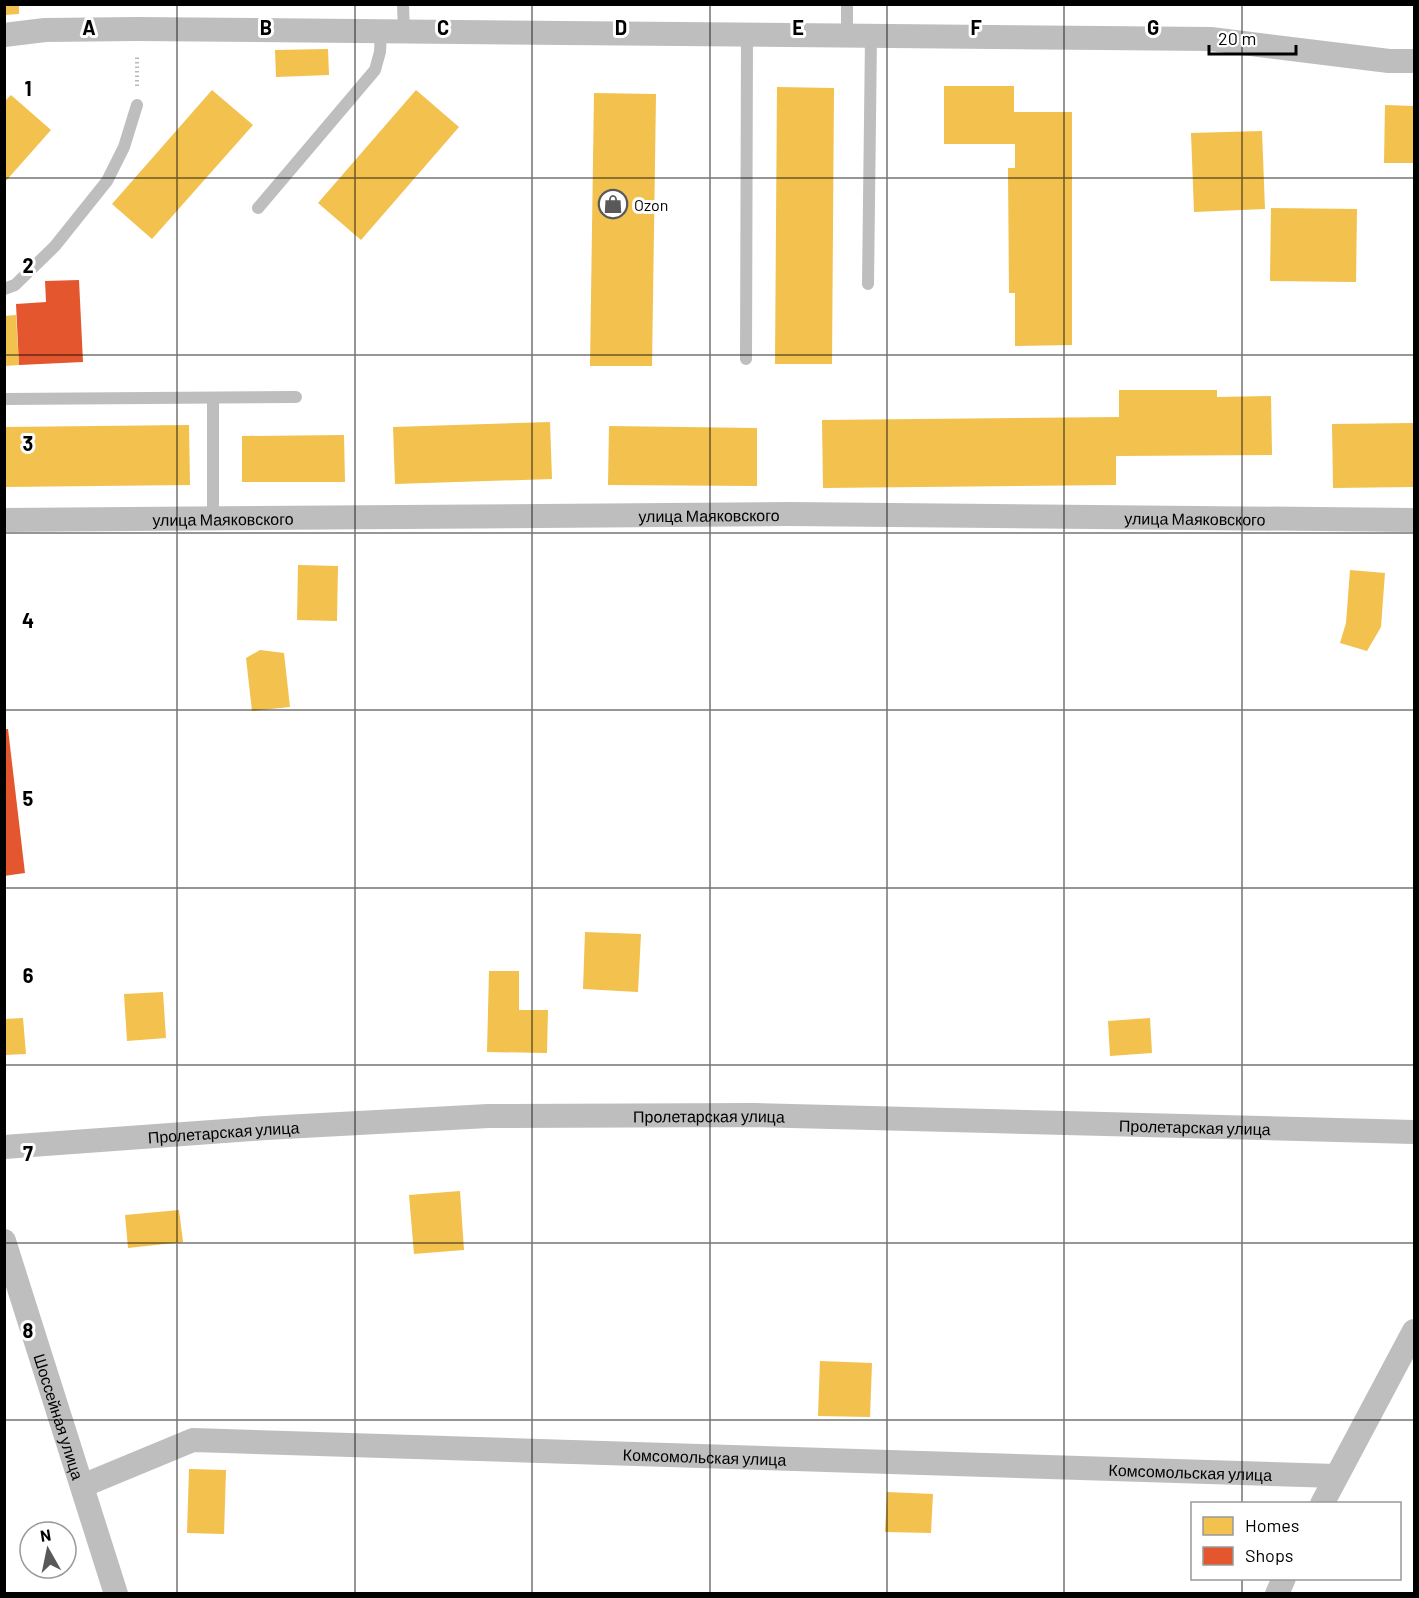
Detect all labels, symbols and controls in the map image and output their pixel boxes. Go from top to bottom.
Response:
text: A [82,15,96,39]
text: B [260,15,272,39]
text: C [437,15,449,39]
text: D [615,15,627,39]
text: E [792,15,804,39]
text: F [970,15,982,39]
text: G [1147,15,1159,39]
scale bar [1209,18,1296,56]
text: 20 m [1218,27,1256,49]
text: 1 [24,76,32,100]
shop icon: Ozon [597,188,629,220]
place label: Ozon [634,195,668,214]
text: 2 [22,253,34,277]
text: 3 [23,431,33,455]
street label: улица Маяковского [638,505,780,525]
street label: улица Маяковского [152,508,294,528]
street label: улица Маяковского [1124,508,1266,528]
text: 4 [22,608,34,632]
text: 5 [23,786,34,810]
text: 6 [23,963,34,987]
street label: Пролетарская улица [633,1105,785,1125]
street label: Пролетарская улица [1119,1115,1271,1138]
street label: Пролетарская улица [147,1117,300,1146]
text: 7 [23,1141,33,1165]
text: 8 [23,1318,34,1342]
street label: Шоссейная улица [31,1351,89,1482]
street label: Комсомольская улица [622,1444,787,1468]
street label: Комсомольская улица [1108,1459,1273,1483]
legend [1191,1502,1401,1580]
text: Homes [1245,1514,1299,1536]
north arrow [18,1520,78,1580]
text: N [39,1524,52,1545]
text: Shops [1245,1544,1294,1566]

